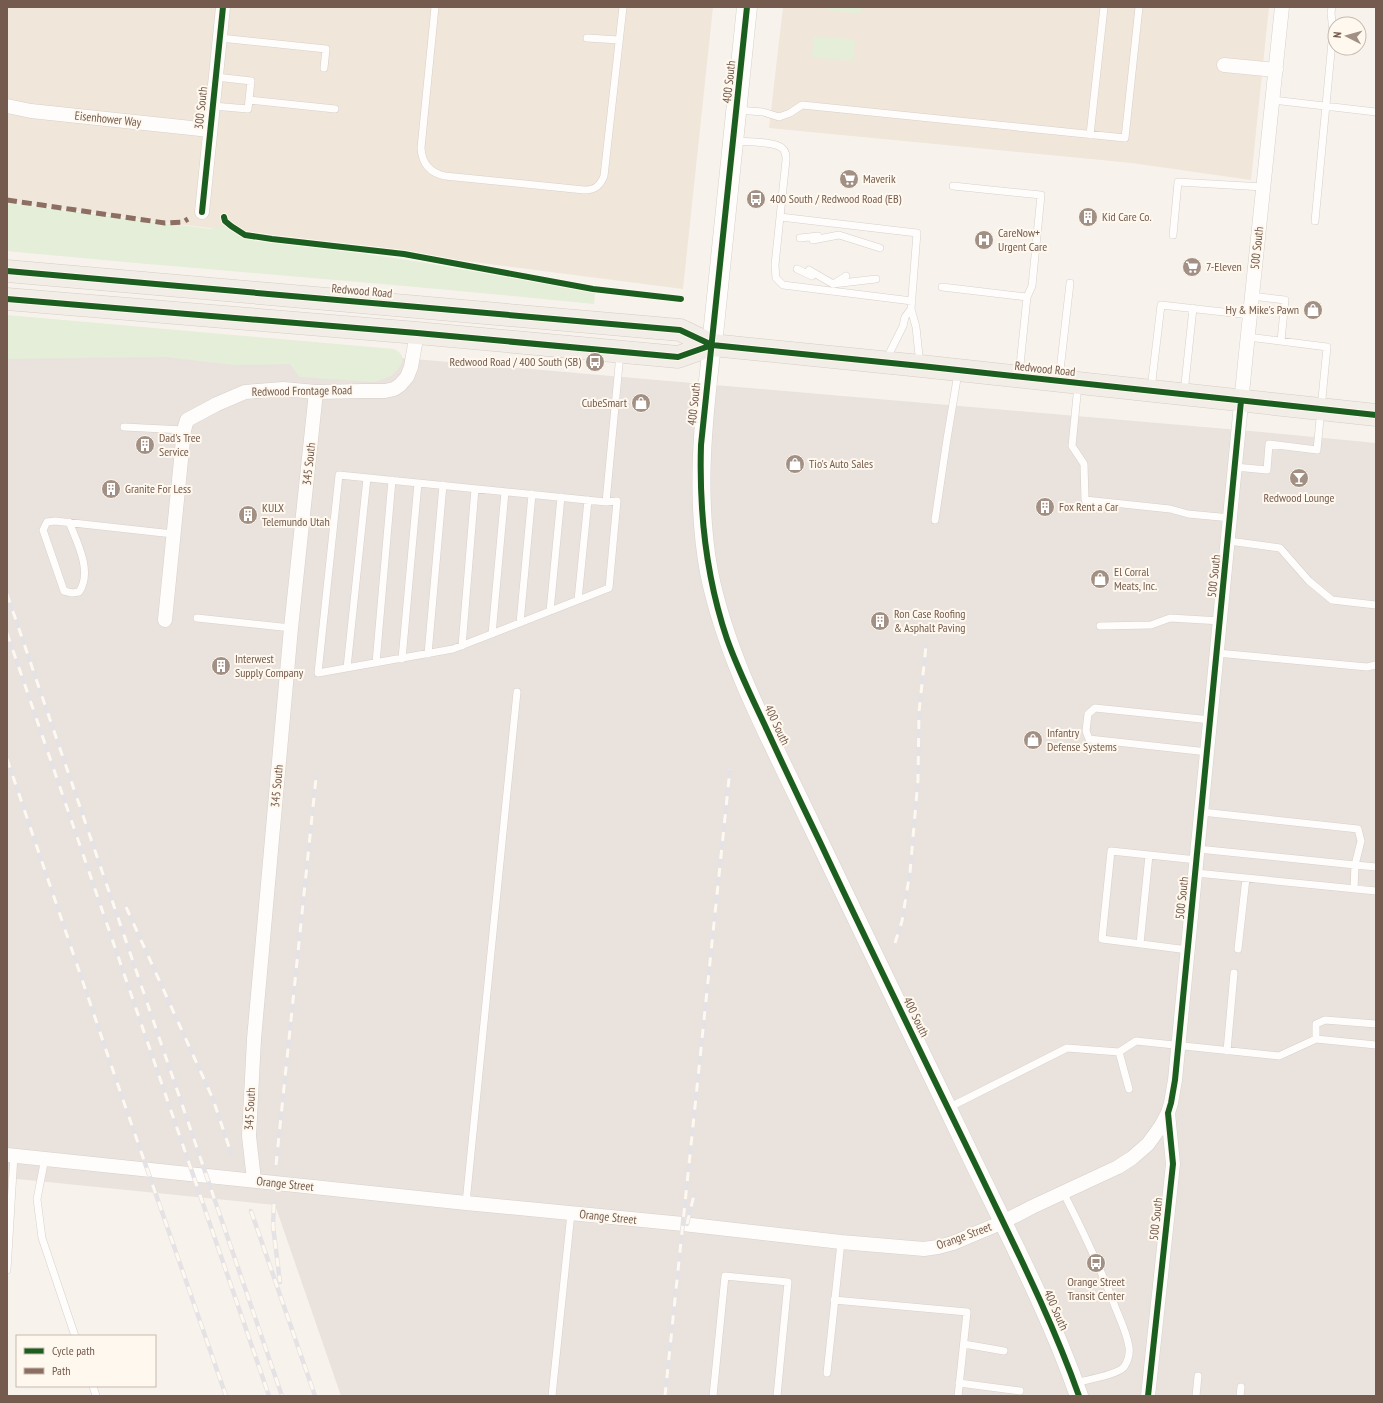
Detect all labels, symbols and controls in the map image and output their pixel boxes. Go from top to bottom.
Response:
north arrow [1327,16,1367,56]
text: N [1330,31,1344,39]
street label: 400 South [719,60,738,104]
street label: 300 South [191,86,210,130]
street label: Eisenhower Way [74,108,143,130]
supermarket icon: Maverik [838,168,860,190]
place label: Maverik [863,171,896,186]
bus stop icon: 400 South / Redwood Road (EB) [745,188,767,210]
place label: 400 South / Redwood Road (EB) [770,191,902,206]
building icon: Kid Care Co. [1077,206,1099,228]
place label: Kid Care Co. [1102,209,1152,224]
place label: CareNow+ Urgent Care [998,225,1047,254]
street label: 500 South [1247,226,1266,270]
hospital icon: CareNow+ Urgent Care [973,229,995,251]
supermarket icon: 7-Eleven [1181,256,1203,278]
place label: 7-Eleven [1206,259,1242,274]
street label: Redwood Road [331,280,393,301]
shop icon: Hy & Mike's Pawn [1302,299,1324,321]
place label: Hy & Mike's Pawn [1225,302,1299,317]
bus stop icon: Redwood Road / 400 South (SB) [584,351,606,373]
place label: Redwood Road / 400 South (SB) [450,354,581,369]
street label: Redwood Road [1014,358,1076,379]
street label: Redwood Frontage Road [252,382,352,399]
street label: 400 South [684,382,703,426]
shop icon: CubeSmart [630,392,652,414]
place label: CubeSmart [582,395,628,410]
place label: Dad's Tree Service [159,430,201,459]
building icon: Dad's Tree Service [134,434,156,456]
street label: 345 South [299,442,318,486]
shop icon: Tio's Auto Sales [784,453,806,475]
place label: Tio's Auto Sales [809,456,873,471]
bar icon: Redwood Lounge [1288,467,1310,489]
building icon: Granite For Less [100,478,122,500]
place label: Granite For Less [125,481,191,496]
place label: Redwood Lounge [1264,490,1334,505]
building icon: Fox Rent a Car [1034,496,1056,518]
place label: Fox Rent a Car [1059,499,1119,514]
place label: KULX Telemundo Utah [262,500,330,529]
building icon: KULX Telemundo Utah [237,504,259,526]
street label: 500 South [1204,554,1223,598]
place label: El Corral Meats, Inc. [1114,564,1157,593]
shop icon: El Corral Meats, Inc. [1089,568,1111,590]
place label: Ron Case Roofing & Asphalt Paving [894,606,965,635]
building icon: Ron Case Roofing & Asphalt Paving [869,610,891,632]
place label: Interwest Supply Company [235,651,304,680]
building icon: Interwest Supply Company [210,655,232,677]
street label: 400 South [762,702,793,747]
place label: Infantry Defense Systems [1047,725,1117,754]
shop icon: Infantry Defense Systems [1022,729,1044,751]
street label: 345 South [267,764,286,808]
street label: 500 South [1172,876,1191,920]
street label: 400 South [900,994,933,1039]
street label: 345 South [241,1087,258,1131]
street label: Orange Street [256,1173,315,1194]
street label: 500 South [1146,1197,1165,1241]
street label: Orange Street [579,1206,638,1227]
street label: Orange Street [934,1218,994,1252]
bus stop icon: Orange Street Transit Center [1085,1252,1107,1274]
place label: Orange Street Transit Center [1067,1274,1125,1303]
street label: 400 South [1041,1287,1072,1332]
legend [16,1335,156,1387]
text: Cycle path [52,1343,95,1358]
text: Path [52,1363,70,1378]

